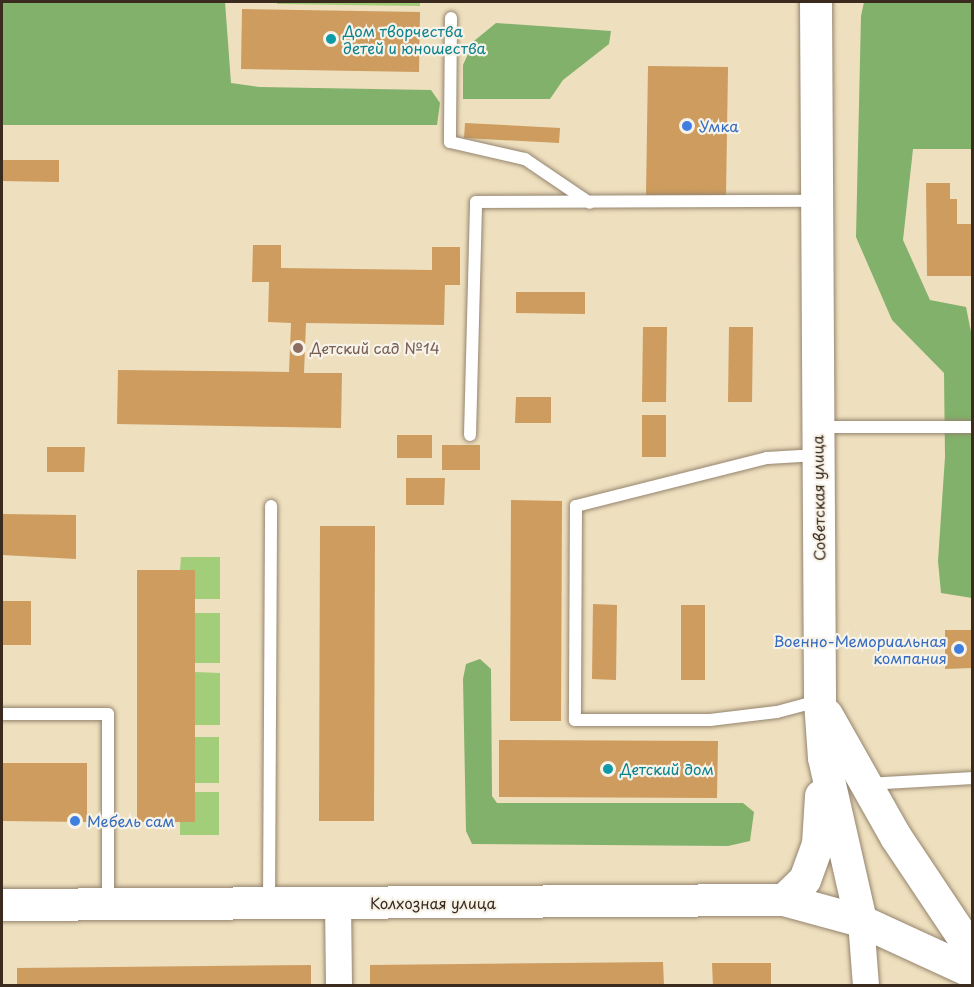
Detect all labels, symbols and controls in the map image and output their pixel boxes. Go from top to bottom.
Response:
place label: Дом творчества детей и юношества [343,21,488,56]
marker: Дом творчества детей и юношества [324,32,338,46]
place label: Умка [699,117,739,135]
marker: Умка [680,119,694,133]
place label: Детский сад №14 [310,339,441,357]
marker: Детский сад №14 [291,341,305,355]
street label: Советская улица [808,435,828,561]
place label: Военно-Мемориальная компания [773,631,947,666]
marker: Военно-Мемориальная компания [952,642,966,656]
place label: Детский дом [620,760,714,778]
marker: Детский дом [601,762,615,776]
place label: Мебель сам [87,812,175,830]
marker: Мебель сам [68,814,82,828]
street label: Колхозная улица [370,894,496,912]

